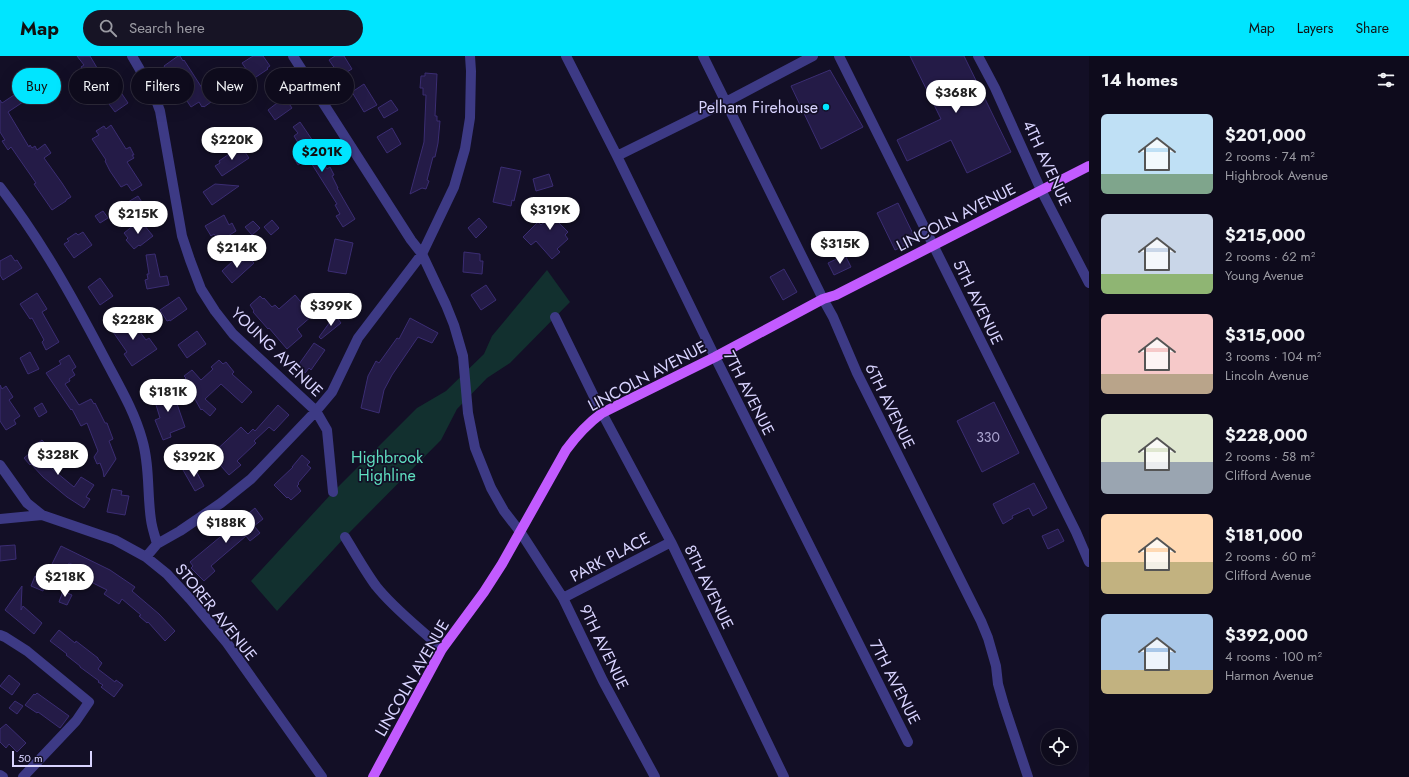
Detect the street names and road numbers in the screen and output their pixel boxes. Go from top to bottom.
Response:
street label: 4TH AVENUE [1017,116,1077,210]
street label: LINCOLN AVENUE [892,177,1020,257]
street label: 5TH AVENUE [947,256,1009,348]
street label: YOUNG AVENUE [226,302,328,402]
street label: LINCOLN AVENUE [584,335,710,417]
street label: 7TH AVENUE [718,347,780,439]
street label: 6TH AVENUE [859,359,921,453]
street label: PARK PLACE [566,526,654,588]
street label: 8TH AVENUE [679,541,739,633]
street label: STORER AVENUE [170,558,262,666]
street label: 9TH AVENUE [574,601,634,693]
street label: LINCOLN AVENUE [369,615,455,741]
street label: 7TH AVENUE [864,636,926,728]

